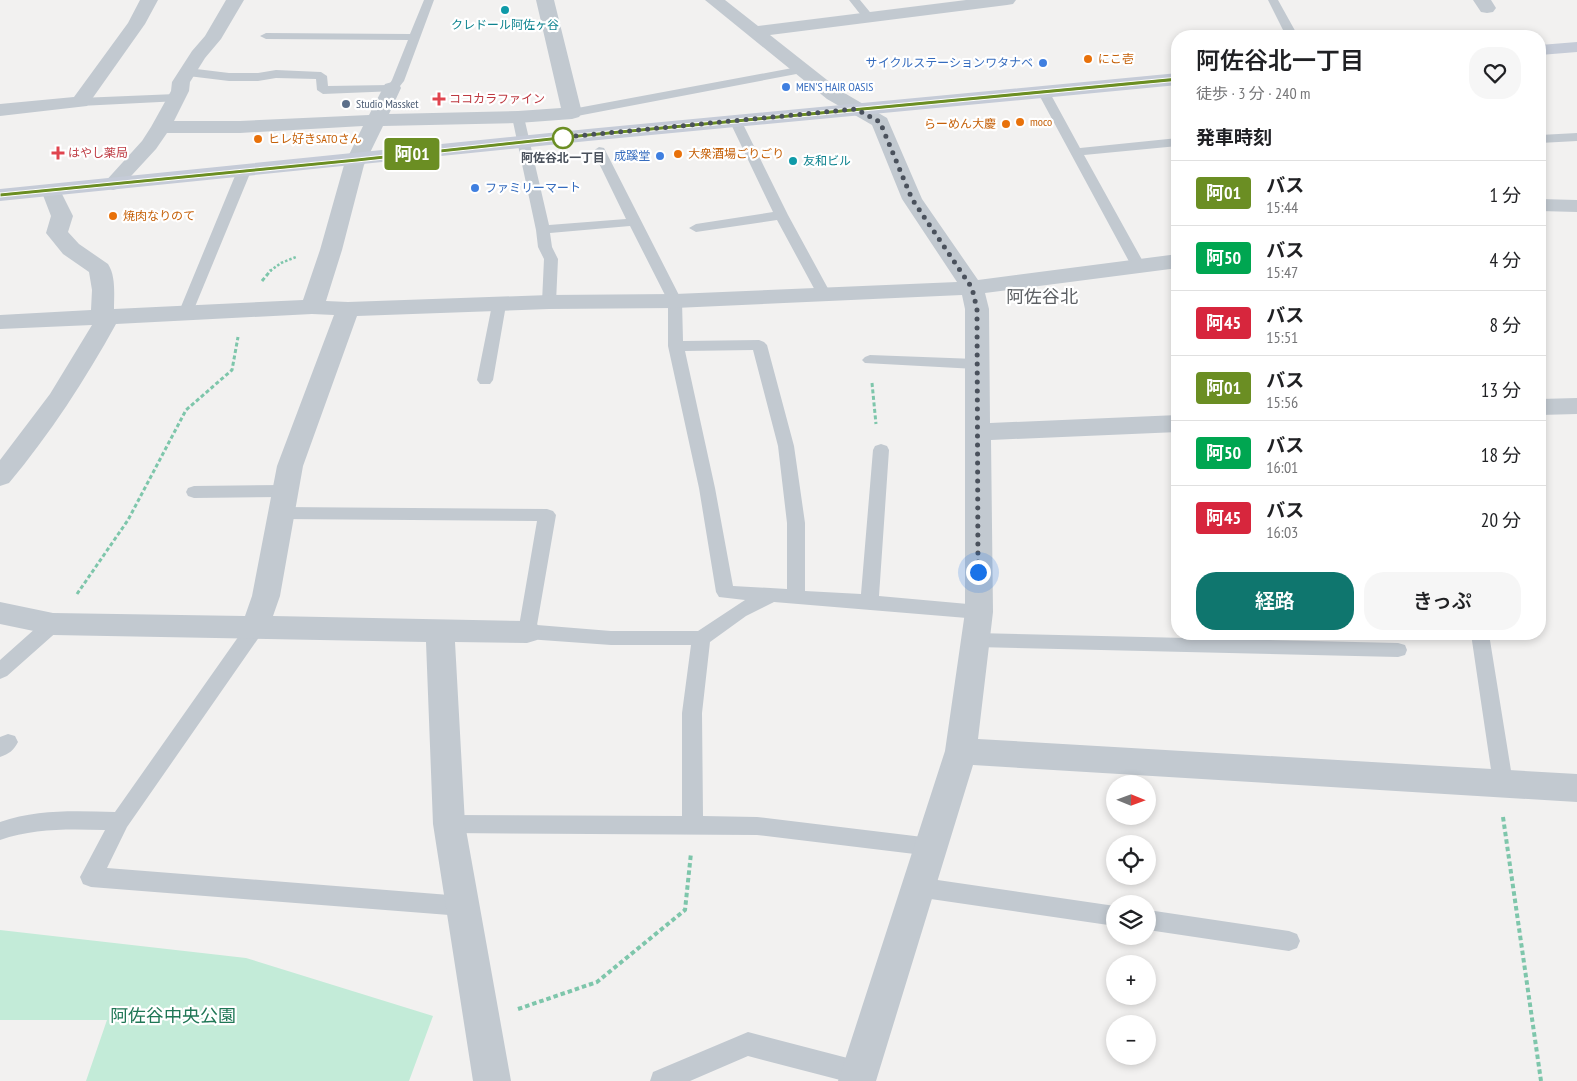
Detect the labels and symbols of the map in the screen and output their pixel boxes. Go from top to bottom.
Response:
marker: クレドール阿佐ヶ谷 [499,4,511,16]
place label: クレドール阿佐ヶ谷 [451,17,559,32]
place label: にこ壱 [1098,51,1134,66]
marker: にこ壱 [1082,53,1094,65]
place label: サイクルステーションワタナベ [866,55,1033,70]
marker: サイクルステーションワタナベ [1037,57,1049,69]
place label: MEN'S HAIR OASIS [796,79,873,94]
marker: MEN'S HAIR OASIS [780,81,792,93]
place label: ココカラファイン [449,91,545,106]
marker: ココカラファイン [433,93,445,105]
place label: Studio Massket [356,96,419,111]
marker: Studio Massket [340,98,352,110]
place label: moco [1030,114,1052,129]
place label: らーめん大慶 [924,116,996,131]
marker: moco [1014,116,1026,128]
marker: らーめん大慶 [1000,118,1012,130]
marker: 阿佐谷北一丁目 [552,127,574,149]
place label: ヒレ好きSATOさん [268,131,362,146]
marker: ヒレ好きSATOさん [252,133,264,145]
line badge: 阿01 [383,138,441,170]
place label: はやし薬局 [68,145,128,160]
place label: 大衆酒場ごりごり [688,146,784,161]
marker: はやし薬局 [52,147,64,159]
place label: 成蹊堂 [614,148,650,163]
marker: 大衆酒場ごりごり [672,148,684,160]
place label: 阿佐谷北一丁目 [521,150,605,165]
marker: 成蹊堂 [654,150,666,162]
place label: 友和ビル [803,153,851,168]
marker: 友和ビル [787,155,799,167]
place label: ファミリーマート [485,180,581,195]
marker: ファミリーマート [469,182,481,194]
place label: 焼肉なりのて [123,208,195,223]
marker: 焼肉なりのて [107,210,119,222]
district label: 阿佐谷北 [1006,285,1078,308]
your location [966,560,991,585]
north arrow [1106,775,1156,825]
park label: 阿佐谷中央公園 [110,1004,236,1027]

